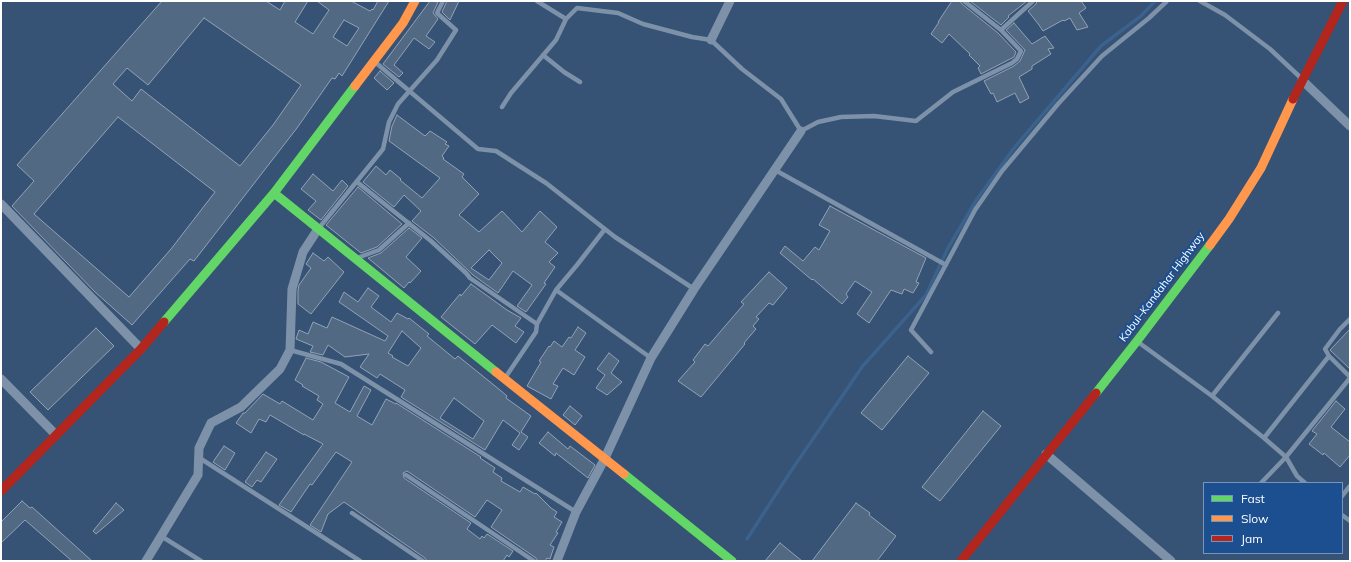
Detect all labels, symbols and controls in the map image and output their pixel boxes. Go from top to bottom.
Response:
street label: Kabul–Kandahar Highway [1116,230,1208,344]
legend [1203,482,1343,554]
text: Fast [1241,491,1265,506]
text: Slow [1241,511,1269,526]
text: Jam [1241,531,1263,546]

